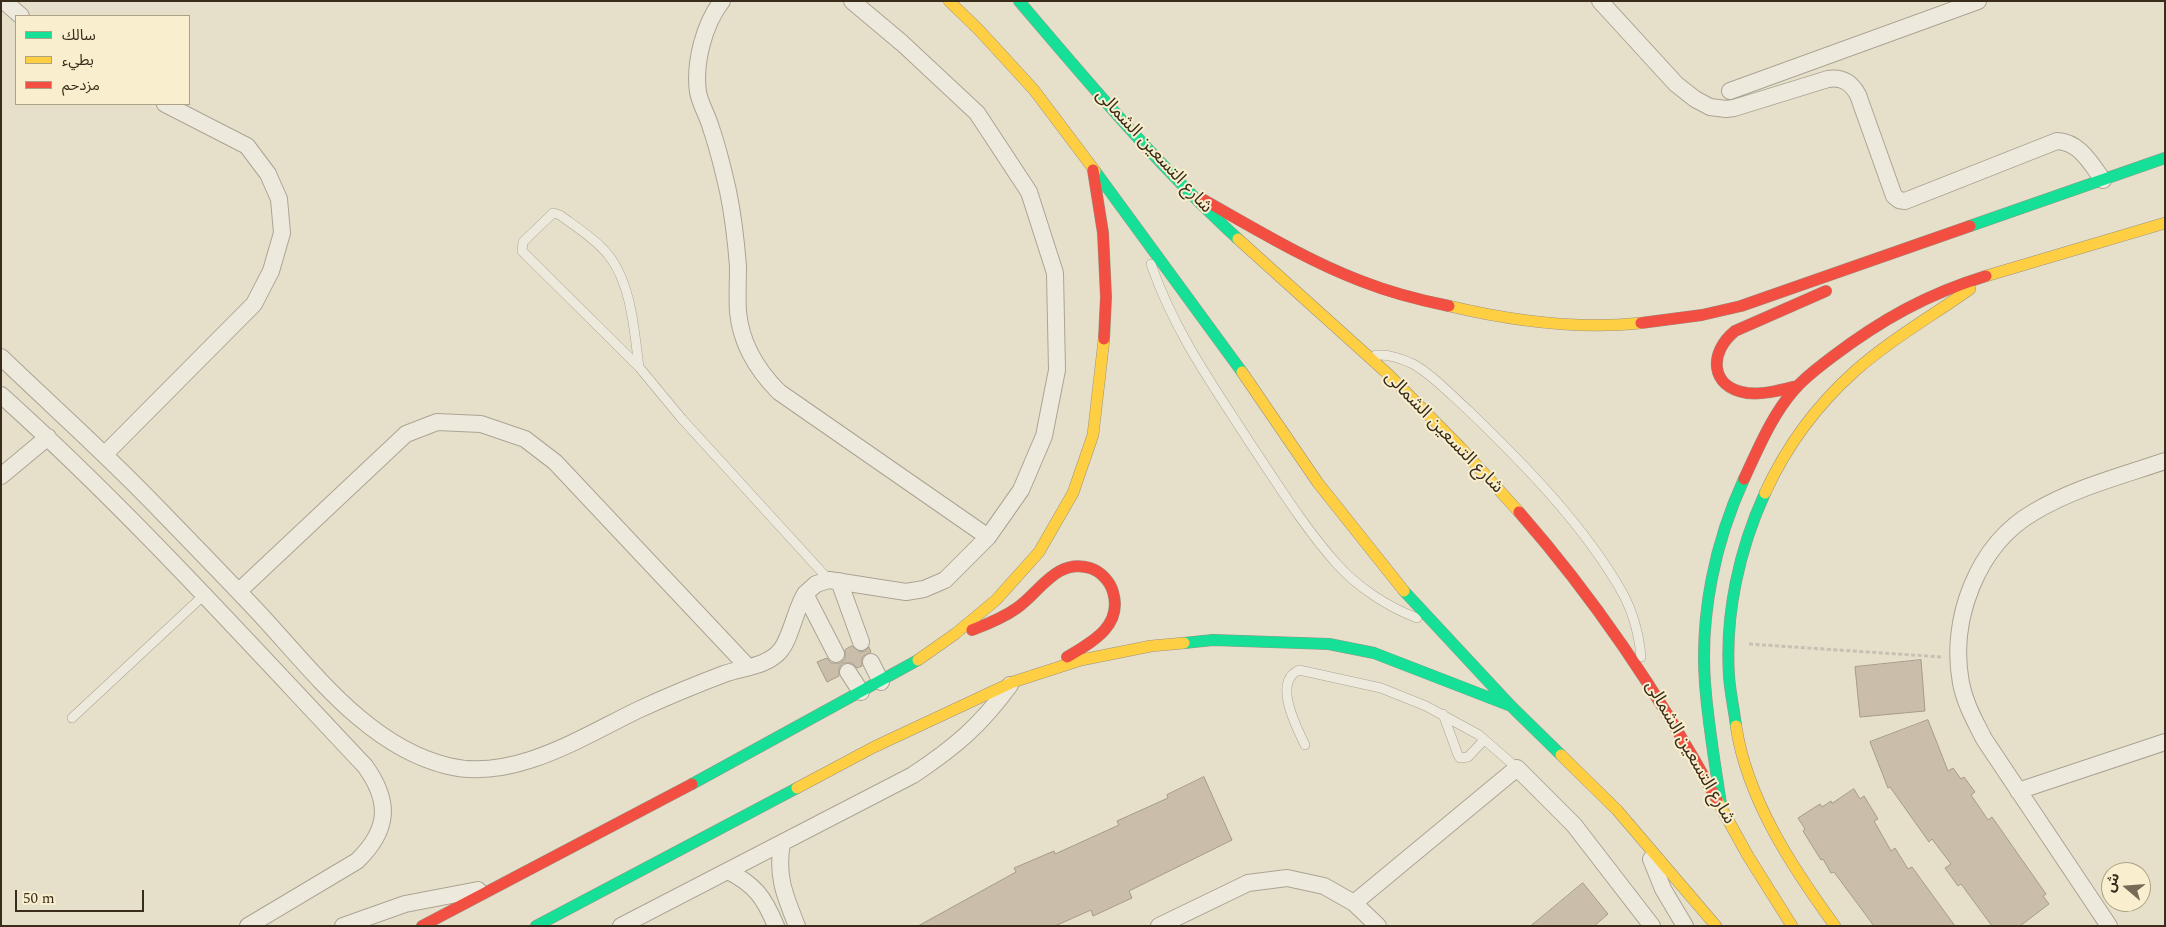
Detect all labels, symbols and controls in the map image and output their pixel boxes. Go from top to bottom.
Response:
legend [15,15,190,105]
text: سالك [62,24,96,47]
text: بطيء [62,49,94,72]
text: مزدحم [62,74,100,97]
street label: شارع التسعين الشمالى [1090,85,1216,219]
street label: شارع التسعين الشمالى [1379,367,1507,499]
street label: شارع التسعين الشمالى [1639,677,1739,829]
north arrow [2101,862,2151,912]
text: ش [2099,870,2125,895]
scale bar [18,880,146,912]
text: 50 m [23,887,55,910]

